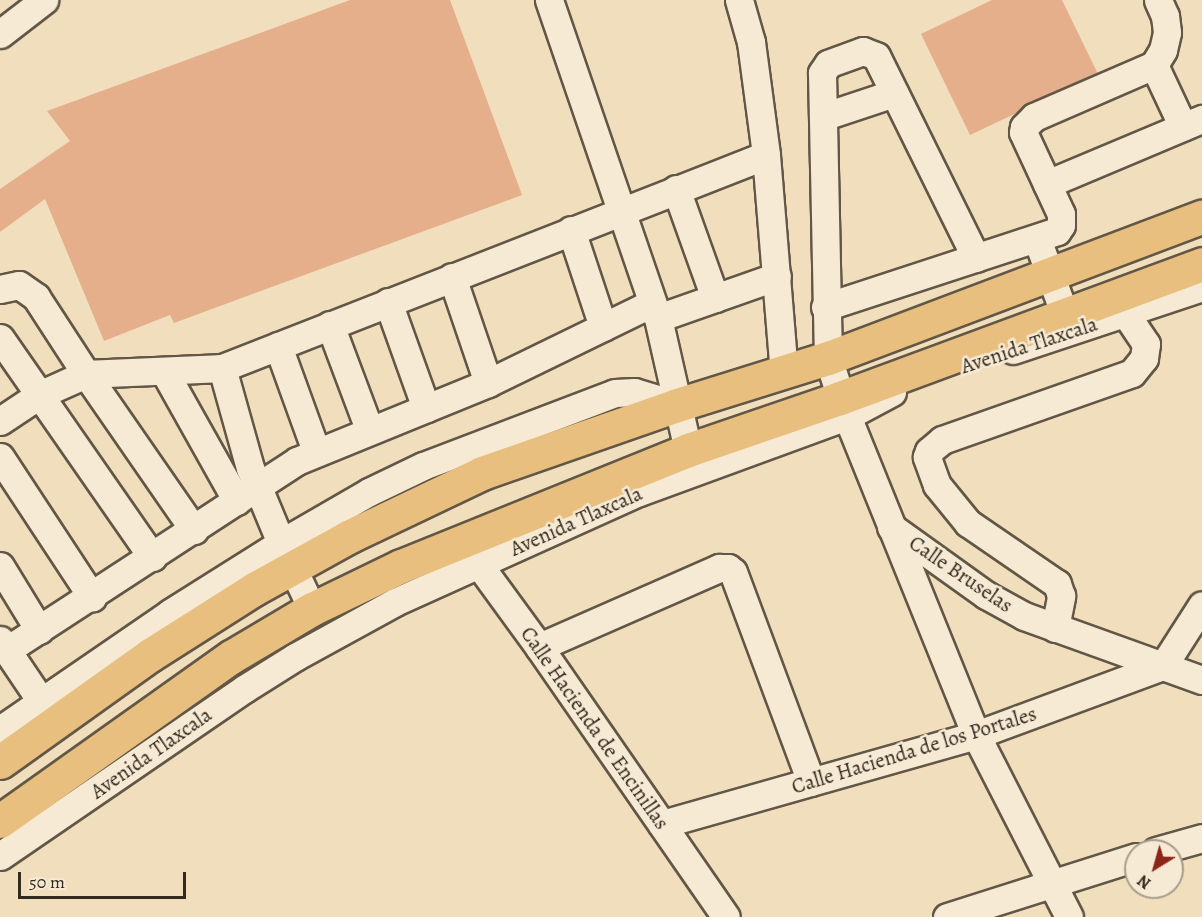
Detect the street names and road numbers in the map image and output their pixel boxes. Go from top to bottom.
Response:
street label: Avenida Tlaxcala [958,311,1100,379]
street label: Avenida Tlaxcala [506,481,646,561]
street label: Calle Bruselas [904,530,1018,618]
street label: Calle Hacienda de Encinillas [515,622,675,834]
street label: Calle Hacienda de los Portales [789,701,1039,799]
street label: Avenida Tlaxcala [86,702,216,804]

